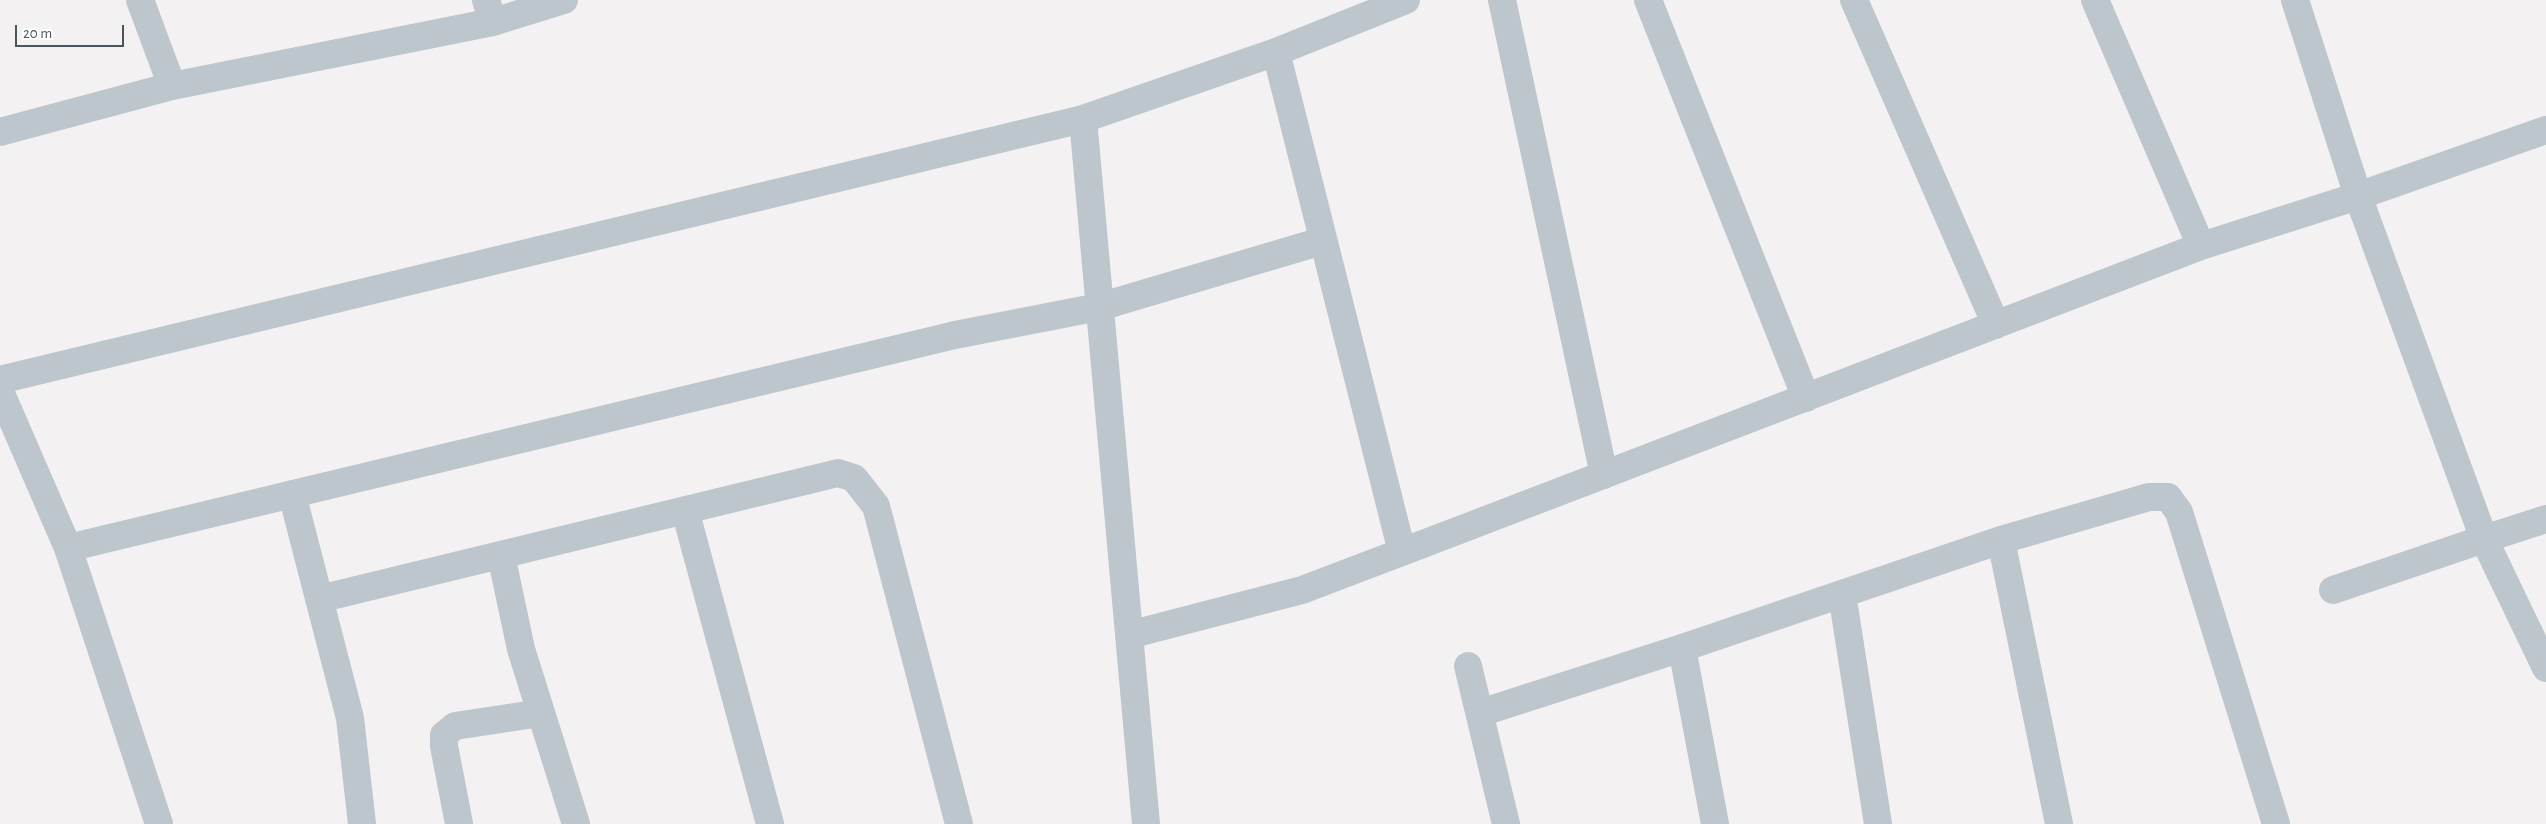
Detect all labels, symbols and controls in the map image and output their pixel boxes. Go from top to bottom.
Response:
scale bar [18,15,126,47]
text: 20 m [23,26,52,41]

